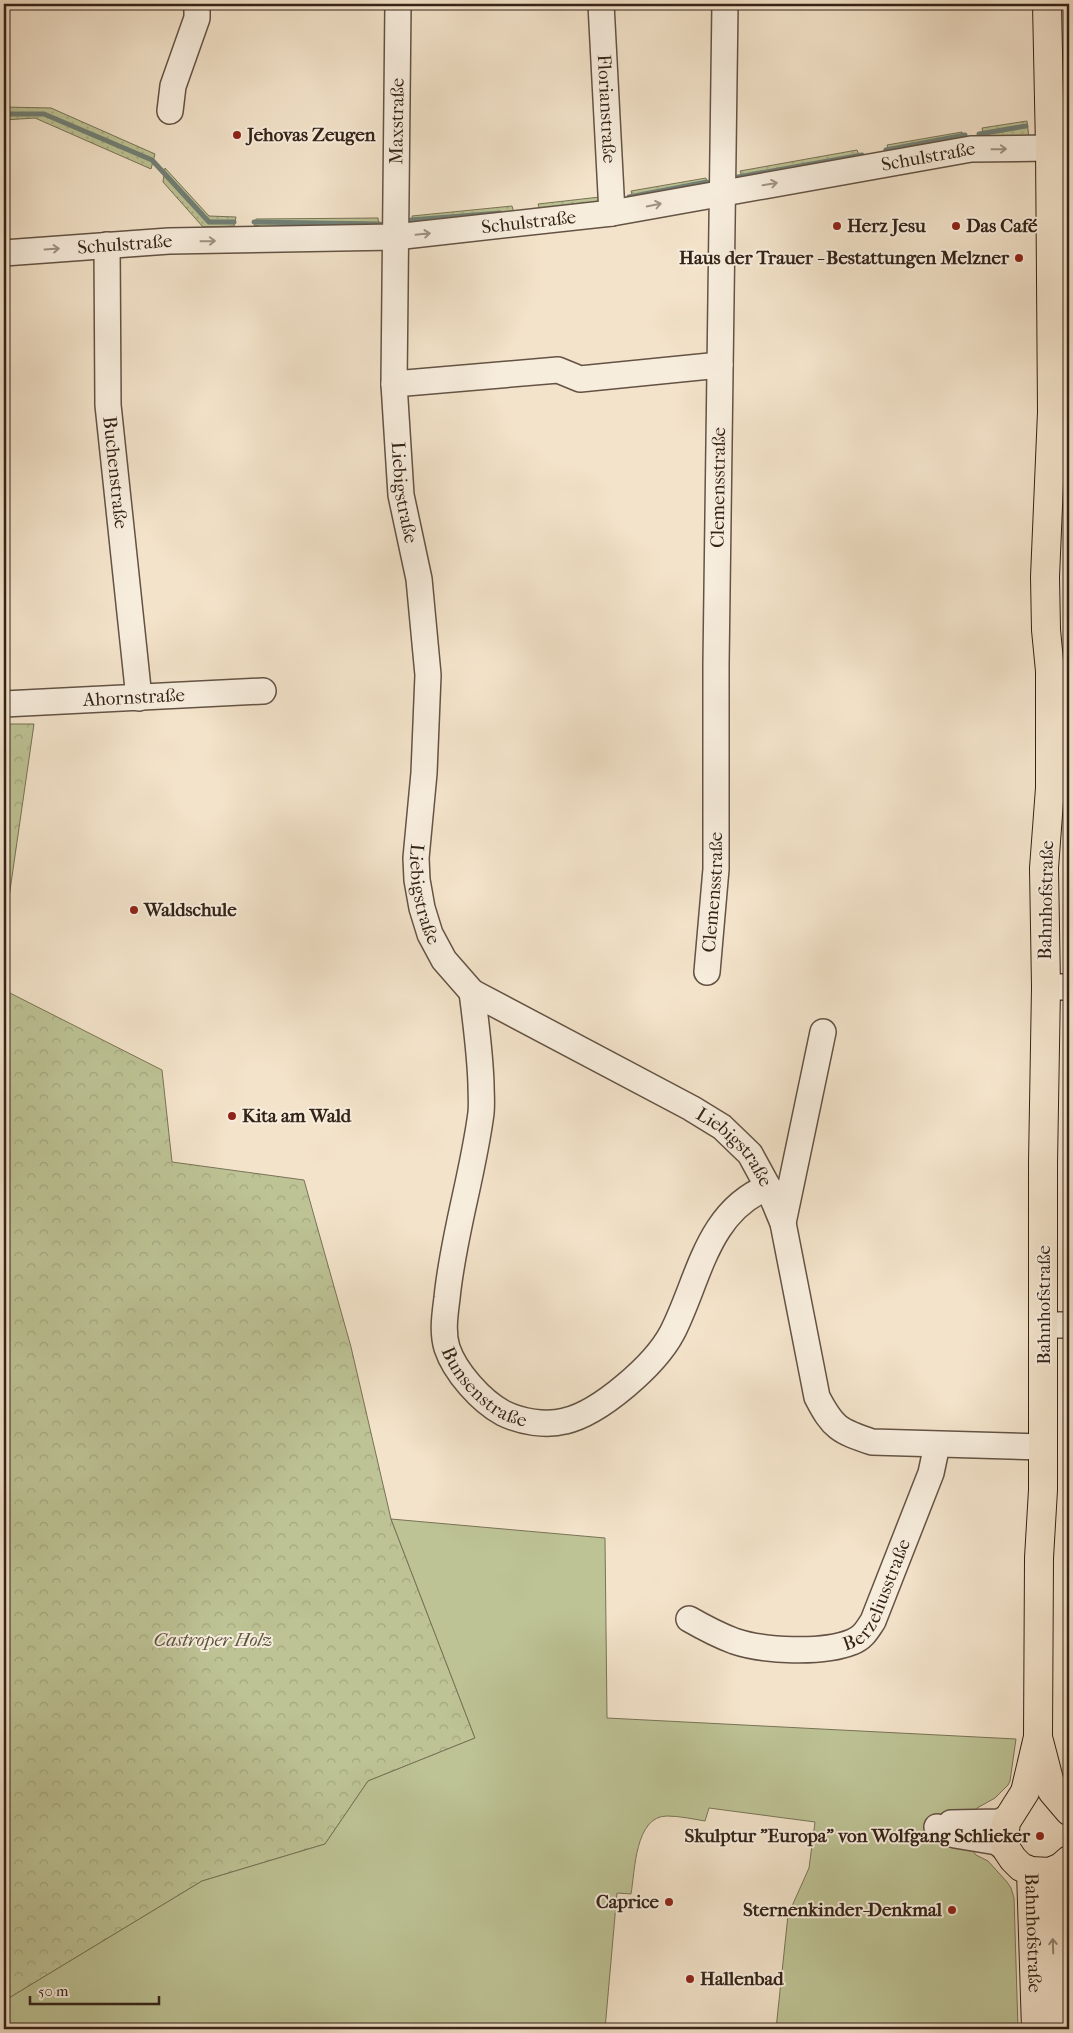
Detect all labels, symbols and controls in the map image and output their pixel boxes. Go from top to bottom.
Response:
street label: Florianstraße [593,54,620,164]
street label: Maxstraße [385,78,409,164]
place label: Jehovas Zeugen [245,124,377,146]
marker: Jehovas Zeugen [231,129,243,141]
street label: Schulstraße [879,137,977,176]
one-way arrow [991,144,1007,153]
one-way arrow [761,179,777,189]
one-way arrow [645,200,661,210]
street label: Schulstraße [480,206,577,238]
place label: Herz Jesu [847,215,926,237]
place label: Das Café [966,215,1038,237]
marker: Herz Jesu [831,220,843,232]
marker: Das Café [950,220,962,232]
one-way arrow [415,229,431,239]
street label: Schulstraße [76,230,173,259]
one-way arrow [200,236,216,245]
one-way arrow [44,244,60,254]
place label: Haus der Trauer - Bestattungen Melzner [679,247,1010,269]
marker: Haus der Trauer - Bestattungen Melzner [1013,252,1025,264]
street label: Buchenstraße [98,415,132,530]
street label: Clemensstraße [707,427,730,548]
street label: Liebigstraße [387,441,422,545]
street label: Ahornstraße [81,684,185,711]
street label: Clemensstraße [698,832,727,954]
street label: Bahnhofstraße [1034,840,1058,960]
street label: Liebigstraße [405,843,445,948]
place label: Waldschule [143,899,237,921]
marker: Waldschule [128,904,140,916]
street label: Liebigstraße [692,1103,777,1190]
place label: Kita am Wald [242,1105,352,1127]
marker: Kita am Wald [226,1110,238,1122]
street label: Bahnhofstraße [1033,1245,1055,1365]
street label: Bunsenstraße [437,1344,529,1432]
street label: Berzeliusstraße [840,1536,915,1655]
park label: Castroper Holz [154,1629,272,1651]
place label: Skulptur "Europa" von Wolfgang Schlieker [685,1825,1031,1847]
marker: Skulptur "Europa" von Wolfgang Schlieker [1034,1830,1046,1842]
street label: Bahnhofstraße [1020,1873,1046,1993]
place label: Caprice [596,1891,660,1913]
marker: Caprice [663,1896,675,1908]
place label: Sternenkinder-Denkmal [743,1899,943,1921]
marker: Sternenkinder-Denkmal [946,1904,958,1916]
one-way arrow [1048,1938,1058,1954]
place label: Hallenbad [700,1968,784,1990]
scale bar [30,1973,159,2005]
marker: Hallenbad [684,1973,696,1985]
text: 50 m [38,1982,69,2000]

